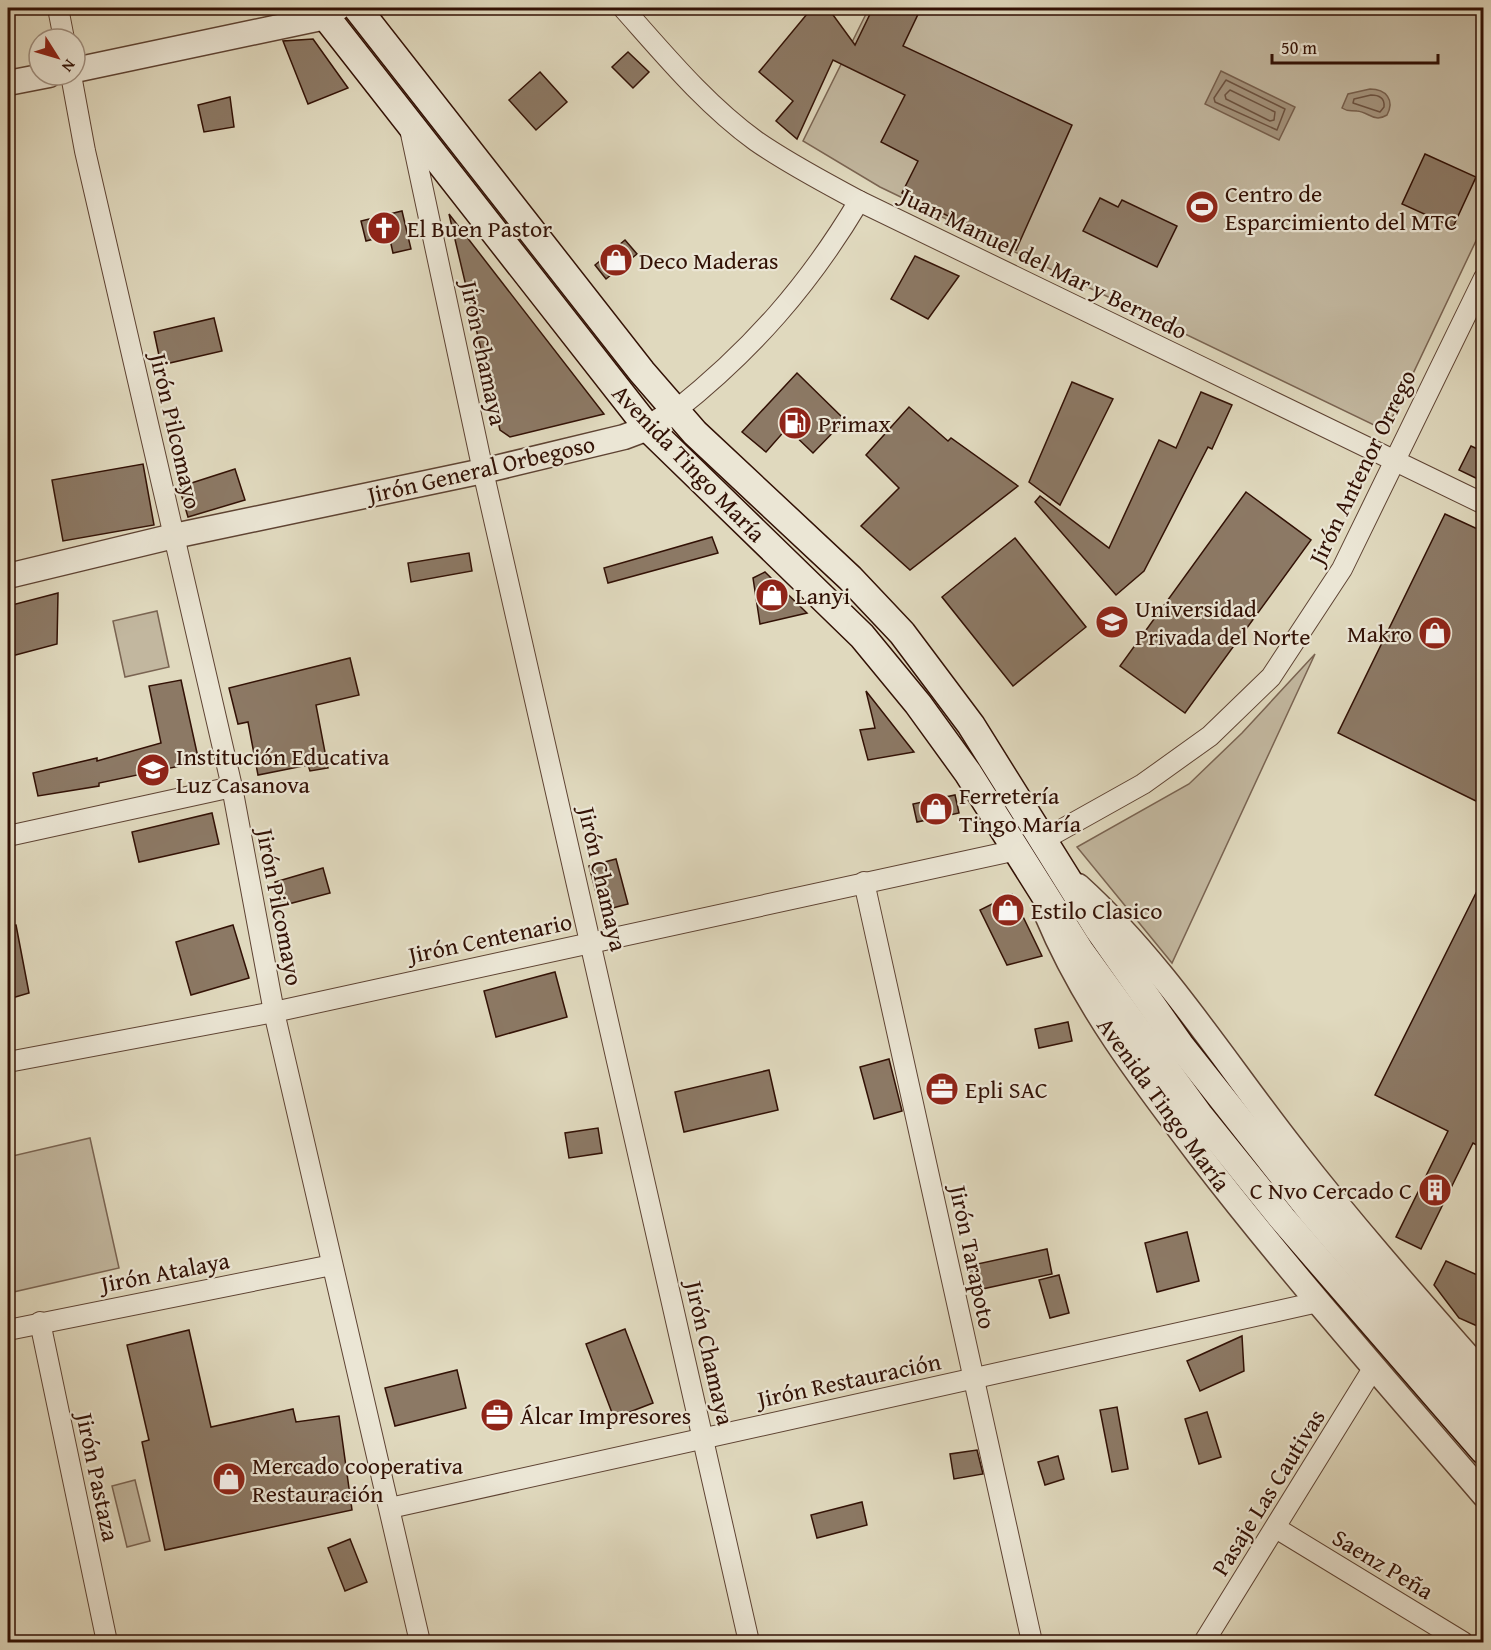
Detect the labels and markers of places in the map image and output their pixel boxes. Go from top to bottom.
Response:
place label: Centro de Esparcimiento del MTC [1225,176,1457,239]
sports icon: Centro de Esparcimiento del MTC [1184,189,1220,225]
church icon: El Buen Pastor [366,210,402,246]
place label: El Buen Pastor [407,211,552,246]
shop icon: Deco Maderas [598,242,634,278]
place label: Deco Maderas [639,243,779,278]
fuel station icon: Primax [777,405,813,441]
place label: Primax [818,406,891,441]
shop icon: Lanyi [754,577,790,613]
place label: Lanyi [795,578,850,613]
place label: Universidad Privada del Norte [1135,591,1310,654]
school or university icon: Universidad Privada del Norte [1094,604,1130,640]
shop icon: Makro [1417,615,1453,651]
place label: Makro [1347,616,1412,651]
place label: Institución Educativa Luz Casanova [176,739,390,802]
school or university icon: Institución Educativa Luz Casanova [135,752,171,788]
place label: Ferretería Tingo María [959,778,1082,841]
shop icon: Ferretería Tingo María [918,791,954,827]
shop icon: Estilo Clasico [990,892,1026,928]
place label: Estilo Clasico [1031,893,1162,928]
office icon: Epli SAC [924,1071,960,1107]
place label: Epli SAC [965,1072,1048,1107]
building icon: C Nvo Cercado C [1417,1172,1453,1208]
place label: C Nvo Cercado C [1250,1173,1412,1208]
office icon: Álcar Impresores [479,1397,515,1433]
place label: Álcar Impresores [520,1398,691,1433]
place label: Mercado cooperativa Restauración [252,1448,464,1511]
shop icon: Mercado cooperativa Restauración [211,1461,247,1497]

